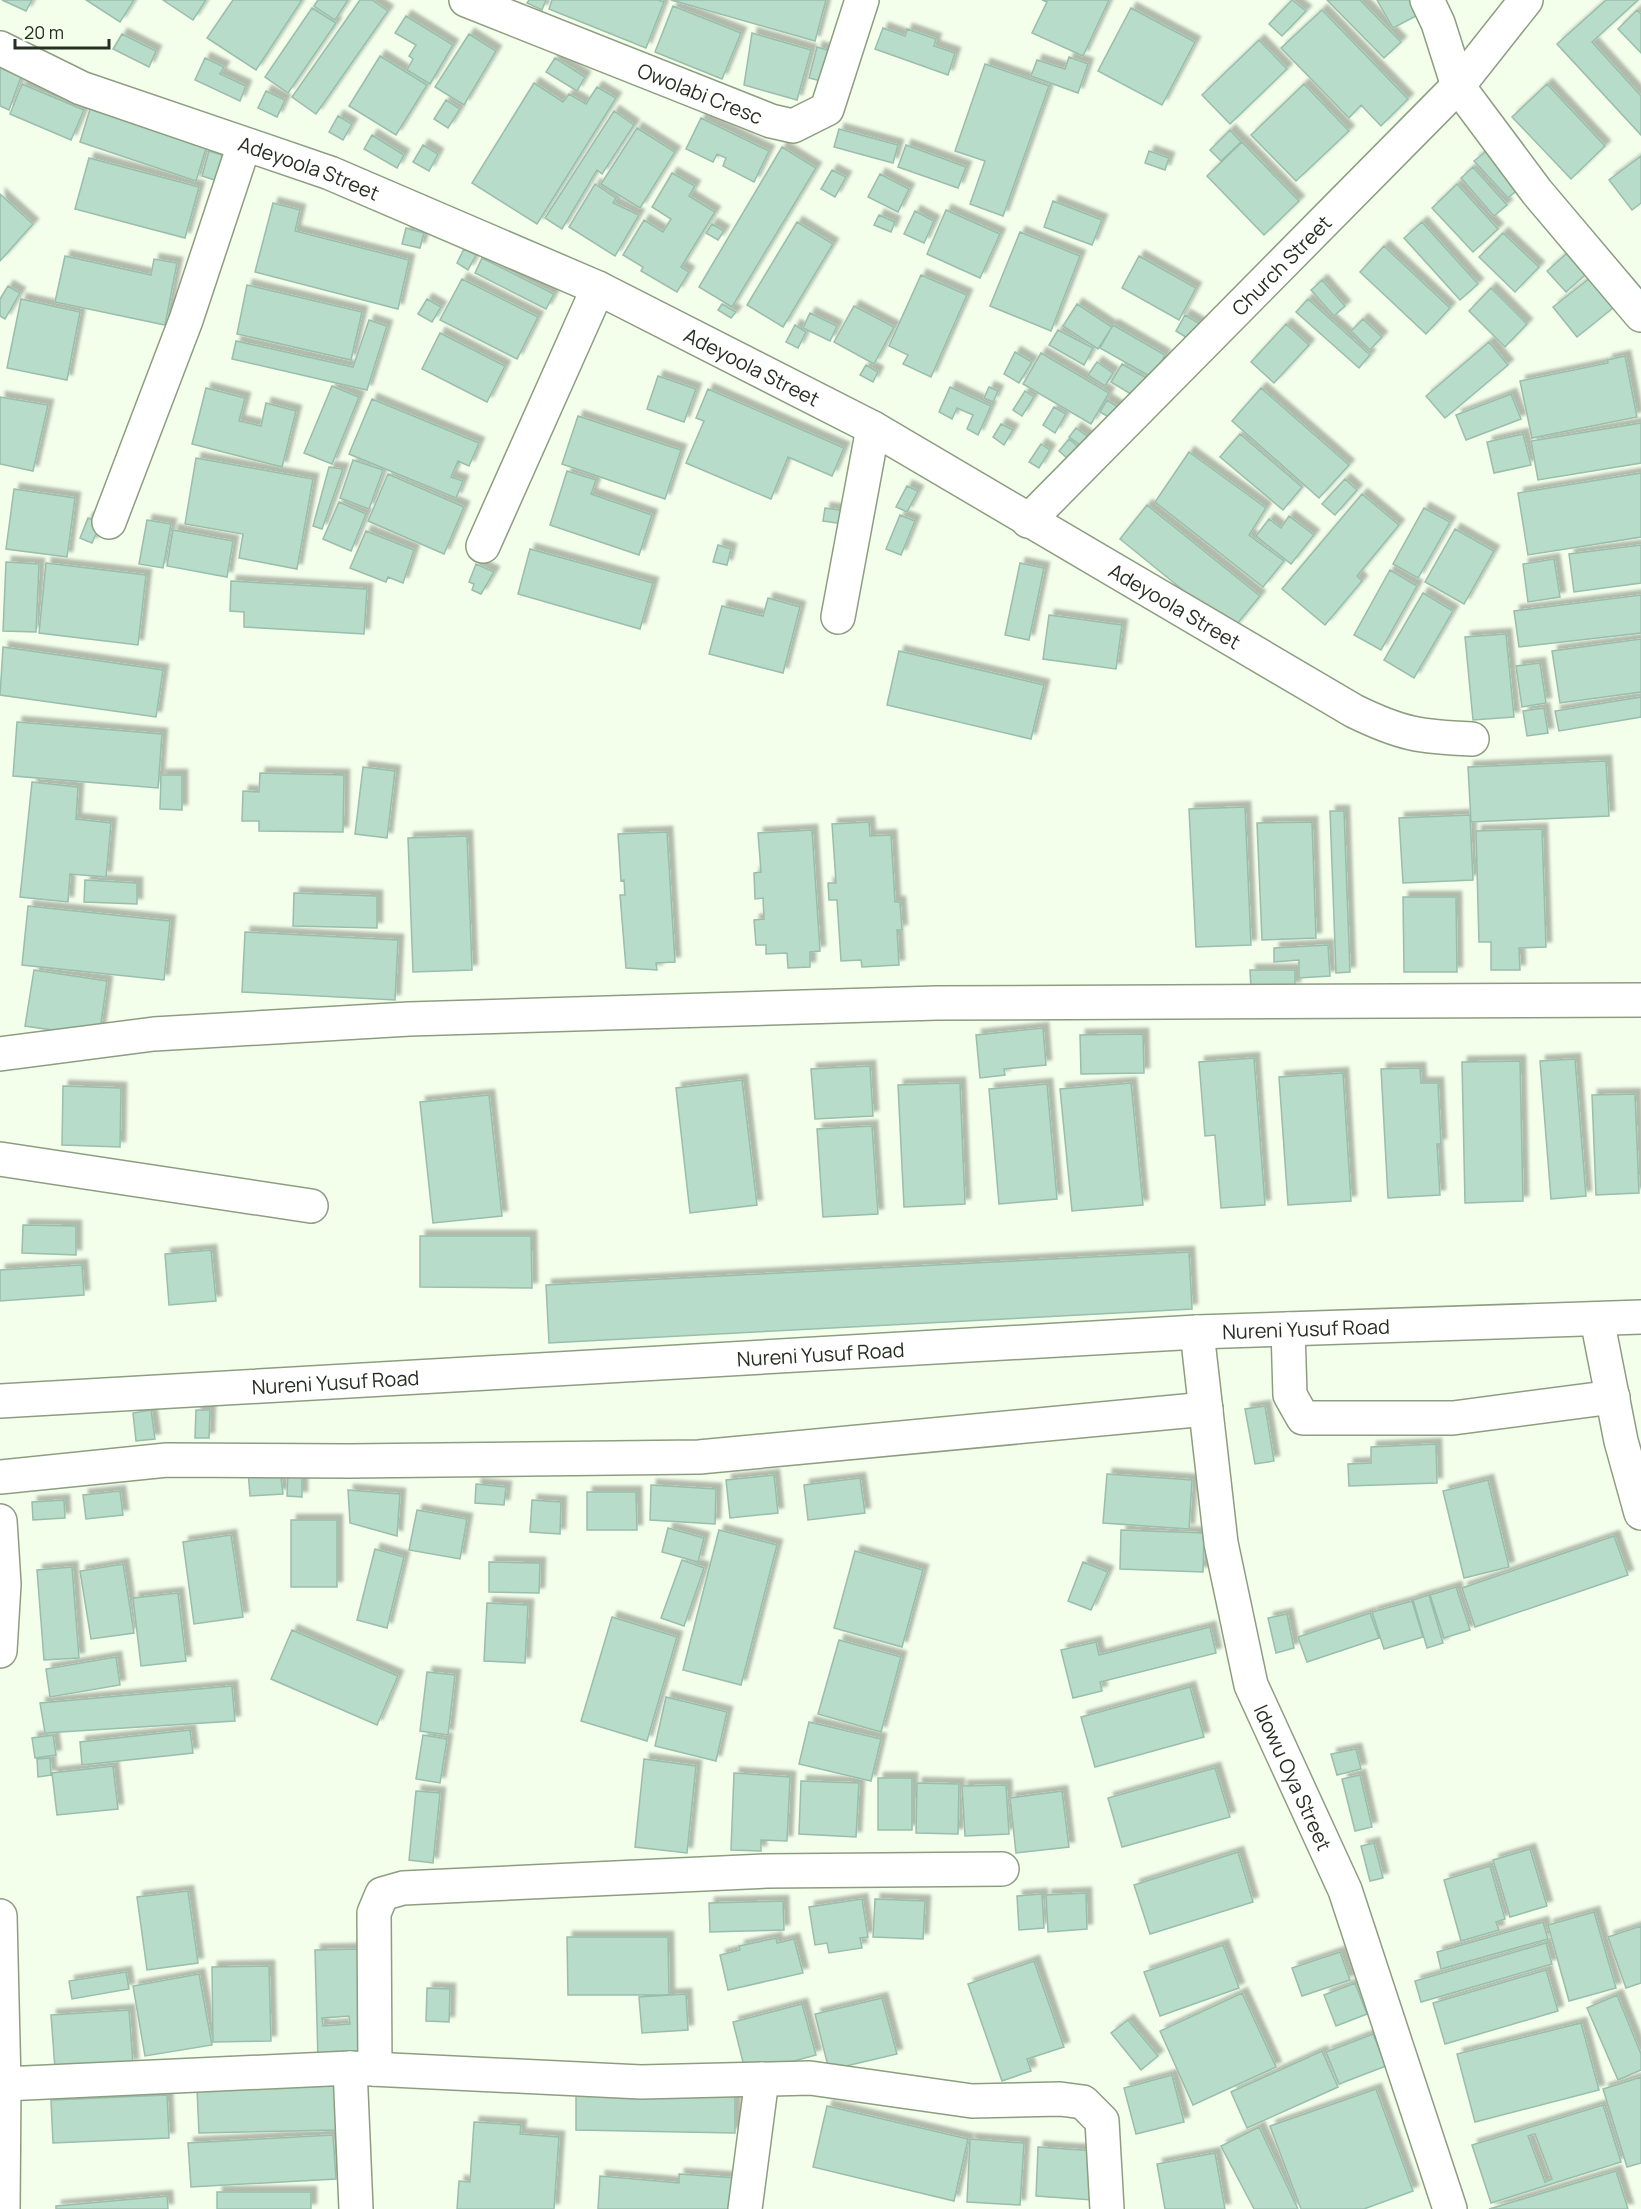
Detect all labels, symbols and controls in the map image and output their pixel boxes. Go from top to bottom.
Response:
scale bar [15,12,110,50]
text: 20 m [24,20,64,44]
street label: Owolabi Cresc [634,56,767,130]
street label: Adeyoola Street [235,129,384,206]
street label: Church Street [1225,209,1337,321]
street label: Adeyoola Street [680,321,824,412]
street label: Adeyoola Street [1104,556,1246,655]
street label: Nureni Yusuf Road [1222,1312,1390,1345]
street label: Nureni Yusuf Road [736,1335,905,1372]
street label: Nureni Yusuf Road [251,1363,420,1400]
street label: Idowu Oya Street [1248,1700,1338,1855]

